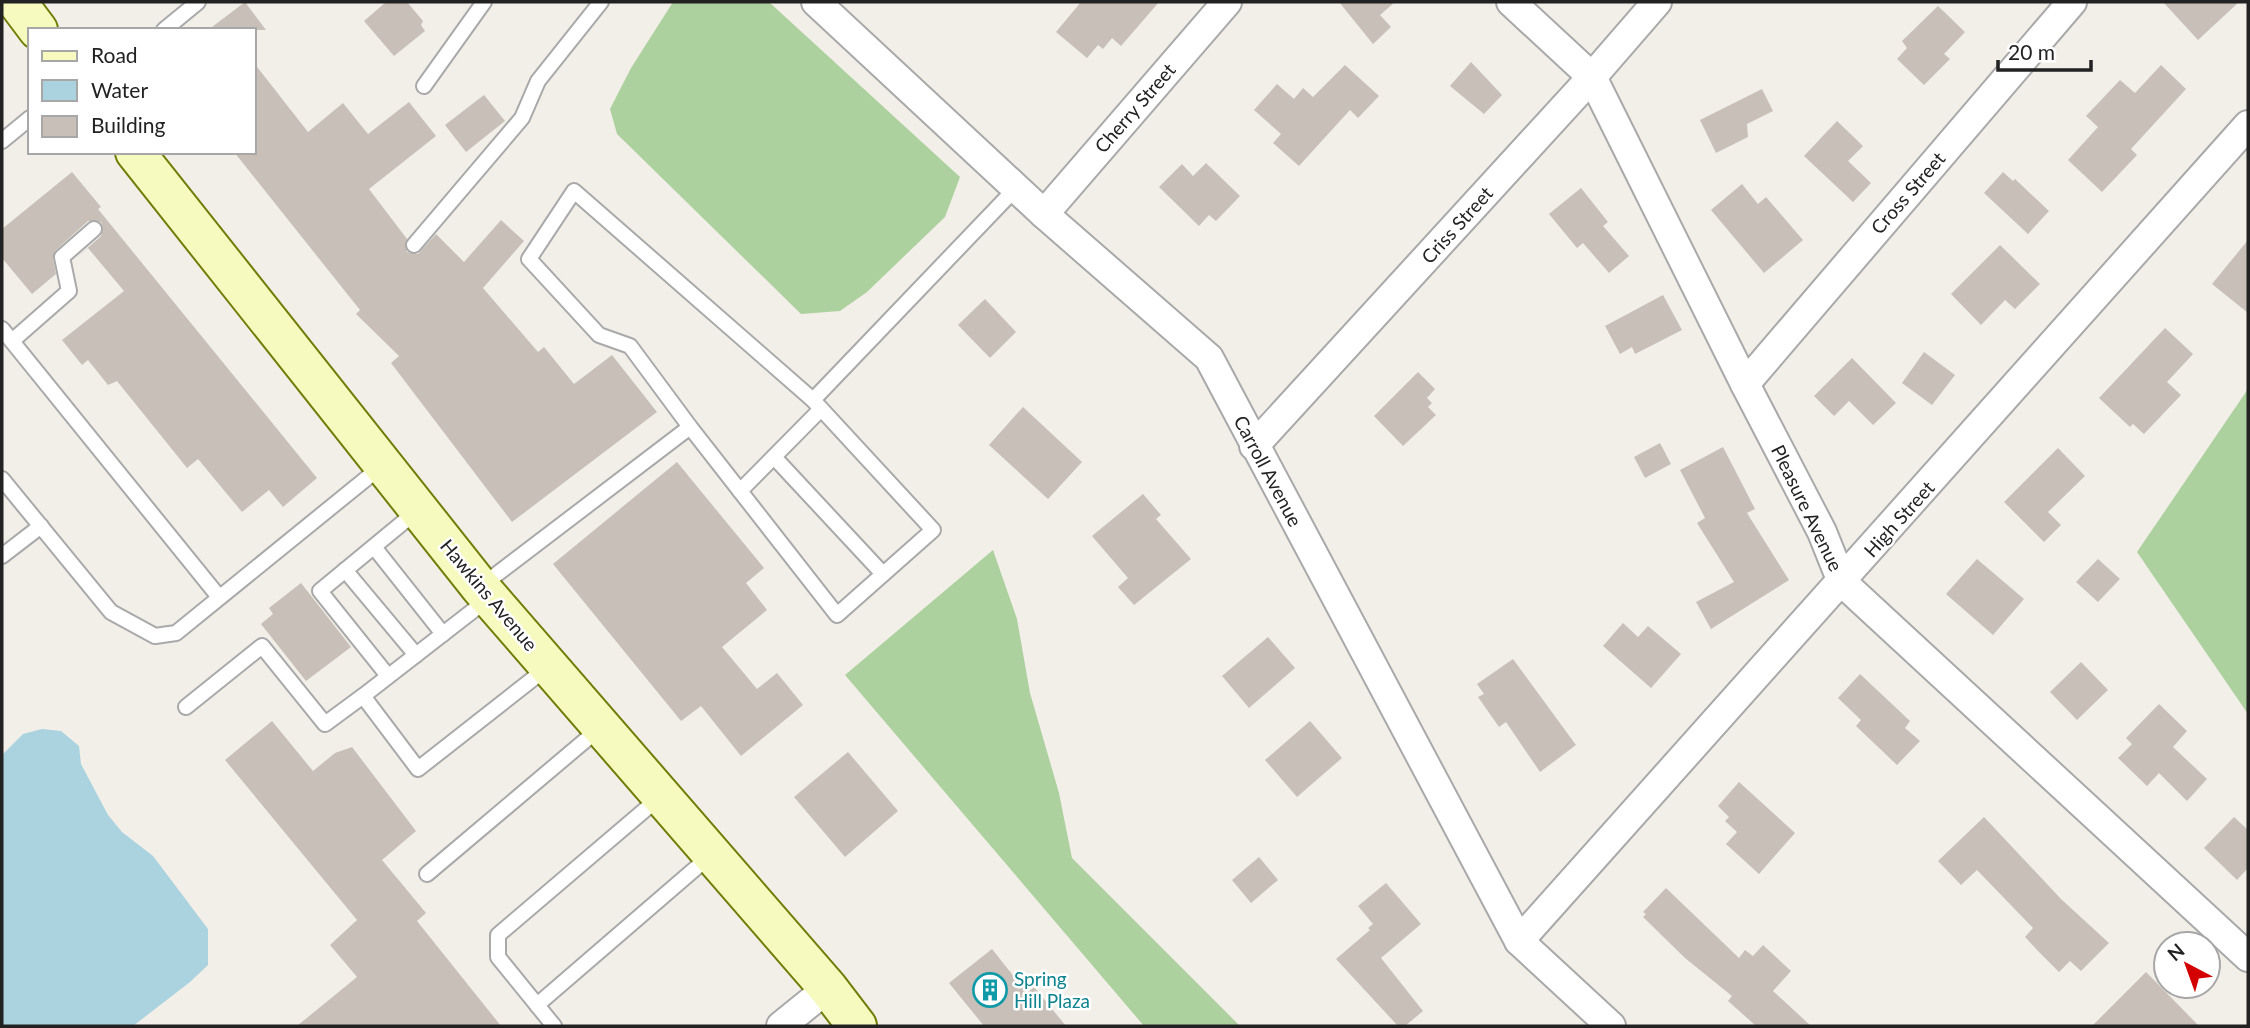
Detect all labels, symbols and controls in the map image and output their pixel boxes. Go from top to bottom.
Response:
legend [28,28,256,154]
scale bar [1998,28,2091,72]
text: 20 m [2008,39,2055,64]
text: Road [91,42,138,67]
street label: Cherry Street [1089,58,1180,157]
text: Water [91,77,148,102]
text: Building [91,112,166,137]
street label: Cross Street [1866,147,1950,238]
street label: Criss Street [1416,181,1497,268]
street label: Carroll Avenue [1230,411,1307,530]
street label: Pleasure Avenue [1767,441,1848,575]
street label: High Street [1859,476,1939,561]
street label: Hawkins Avenue [436,534,543,655]
north arrow [2152,930,2222,1000]
text: N [2162,938,2189,965]
place label: Spring Hill Plaza [1014,967,1090,1012]
building icon: Spring Hill Plaza [971,971,1009,1009]

